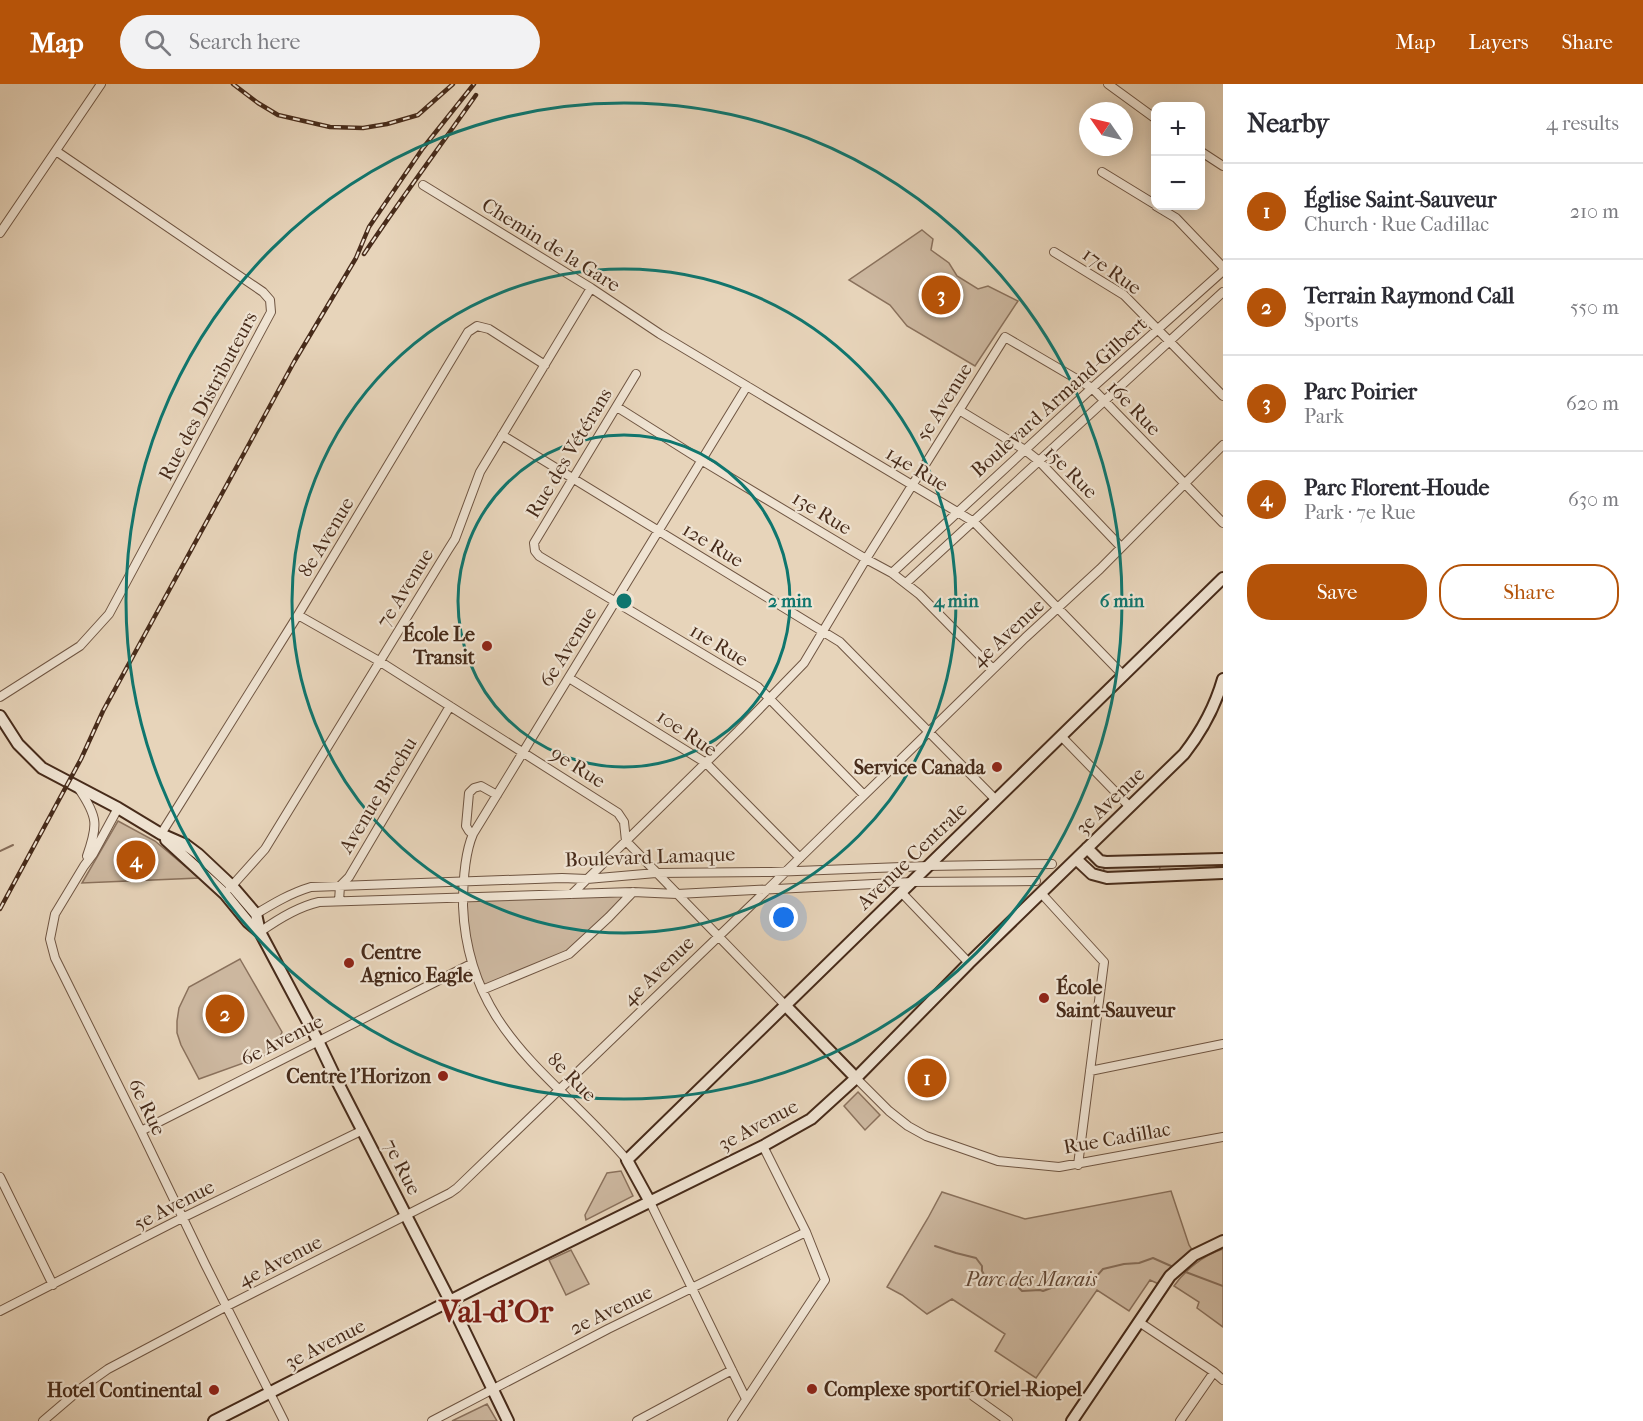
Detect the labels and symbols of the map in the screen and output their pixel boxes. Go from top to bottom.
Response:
north arrow [1079,102,1133,156]
street label: Chemin de la Gare [478,193,625,297]
street label: 17e Rue [1078,243,1146,299]
pin: 3 [922,272,960,318]
street label: Rue des Distributeurs [154,308,262,484]
street label: Boulevard Armand-Gilbert [966,312,1152,482]
street label: 5e Avenue [911,359,977,445]
street label: 16e Rue [1102,376,1166,440]
street label: Rue des Vétérans [521,384,617,522]
street label: 15e Rue [1040,441,1102,503]
street label: 14e Rue [882,442,952,497]
street label: 13e Rue [788,486,856,540]
street label: 8e Avenue [293,493,359,581]
street label: 12e Rue [678,518,748,572]
street label: 7e Avenue [372,544,438,632]
centre of rings [614,591,634,611]
text: 2 min [768,591,812,612]
text: 4 min [932,591,979,612]
text: 6 min [1100,591,1145,612]
street label: 4e Avenue [967,594,1049,672]
street label: 6e Avenue [535,603,602,691]
street label: 11e Rue [686,619,752,671]
place label: École Le Transit [402,621,476,669]
marker: École Le Transit [480,639,494,653]
street label: 10e Rue [653,705,722,761]
street label: Avenue Brochu [334,732,422,858]
street label: 9e Rue [546,741,610,793]
place label: Service Canada [854,756,986,779]
marker: Service Canada [990,760,1004,774]
street label: 3e Avenue [1071,762,1149,839]
street label: Avenue Centrale [852,798,972,915]
pin: 4 [116,838,156,882]
street label: Boulevard Lamaque [564,843,736,871]
your location [769,903,798,932]
street label: 4e Avenue [617,931,699,1011]
place label: Centre Agnico Eagle [359,941,473,987]
marker: Centre Agnico Eagle [342,956,356,970]
place label: École Saint-Sauveur [1056,974,1176,1022]
marker: École Saint-Sauveur [1037,991,1051,1005]
pin: 2 [206,992,244,1036]
street label: 6e Avenue [237,1009,327,1071]
street label: 8e Rue [543,1048,601,1106]
pin: 1 [908,1056,946,1100]
place label: Centre l'Horizon [286,1065,431,1088]
marker: Centre l'Horizon [436,1069,450,1083]
street label: 6e Rue [123,1075,171,1139]
street label: 3e Avenue [714,1094,802,1156]
street label: Rue Cadillac [1062,1117,1172,1159]
street label: 7e Rue [378,1135,426,1199]
street label: 5e Avenue [130,1175,218,1235]
street label: 4e Avenue [234,1230,326,1292]
park label: Parc des Marais [964,1268,1098,1291]
street label: 2e Avenue [566,1280,656,1340]
district label: Val-d'Or [438,1293,554,1330]
street label: 3e Avenue [281,1314,369,1374]
place label: Complexe sportif Oriel-Riopel [824,1378,1083,1401]
place label: Hotel Continental [47,1379,202,1402]
marker: Complexe sportif Oriel-Riopel [805,1382,819,1396]
marker: Hotel Continental [207,1383,221,1397]

